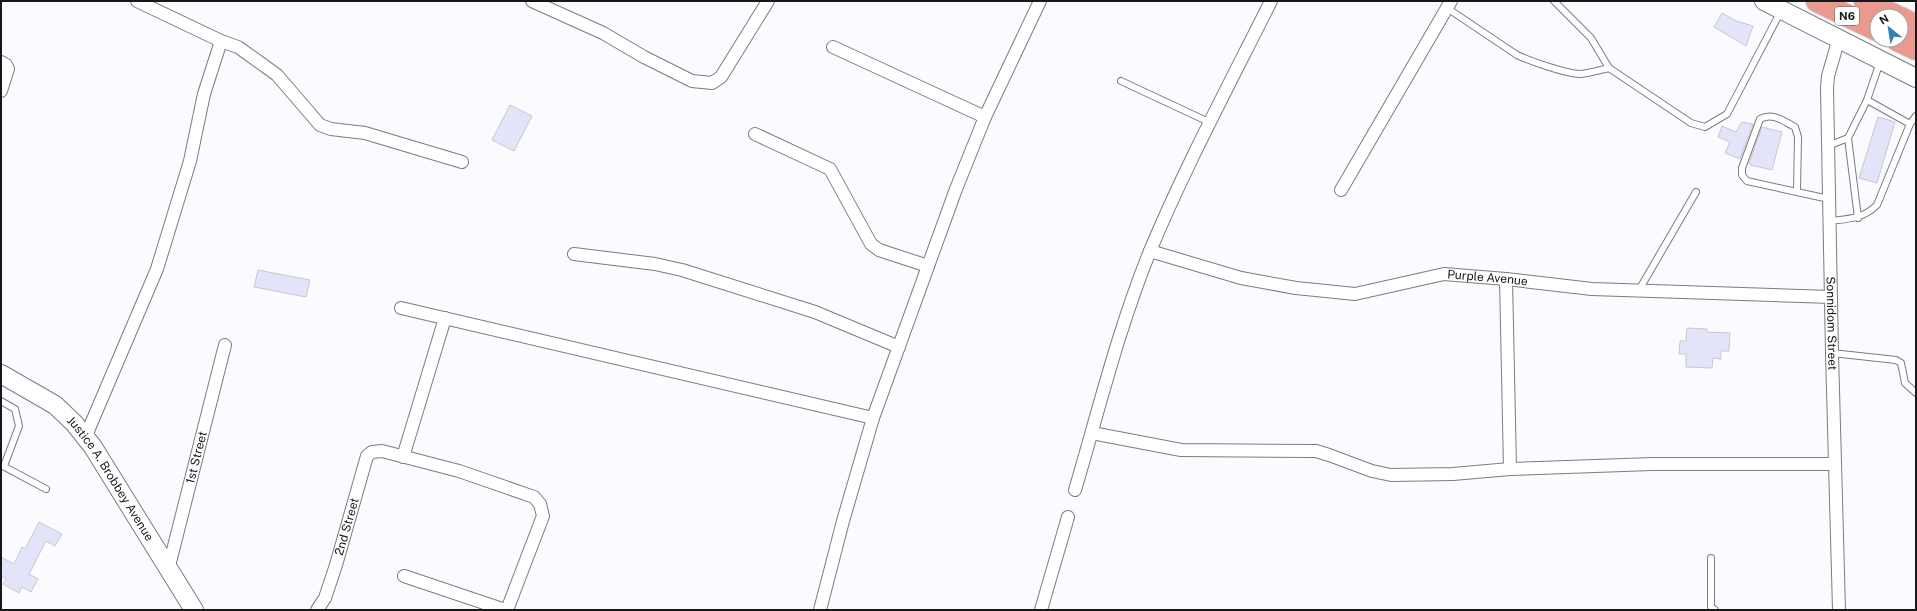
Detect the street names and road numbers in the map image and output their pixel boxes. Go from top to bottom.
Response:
road number: N6 [1835,7,1859,25]
street label: Purple Avenue [1447,267,1529,288]
street label: Sonnidom Street [1824,276,1839,371]
street label: Justice A. Brobbey Avenue [64,413,157,544]
street label: 1st Street [183,430,210,485]
street label: 2nd Street [332,496,362,557]

